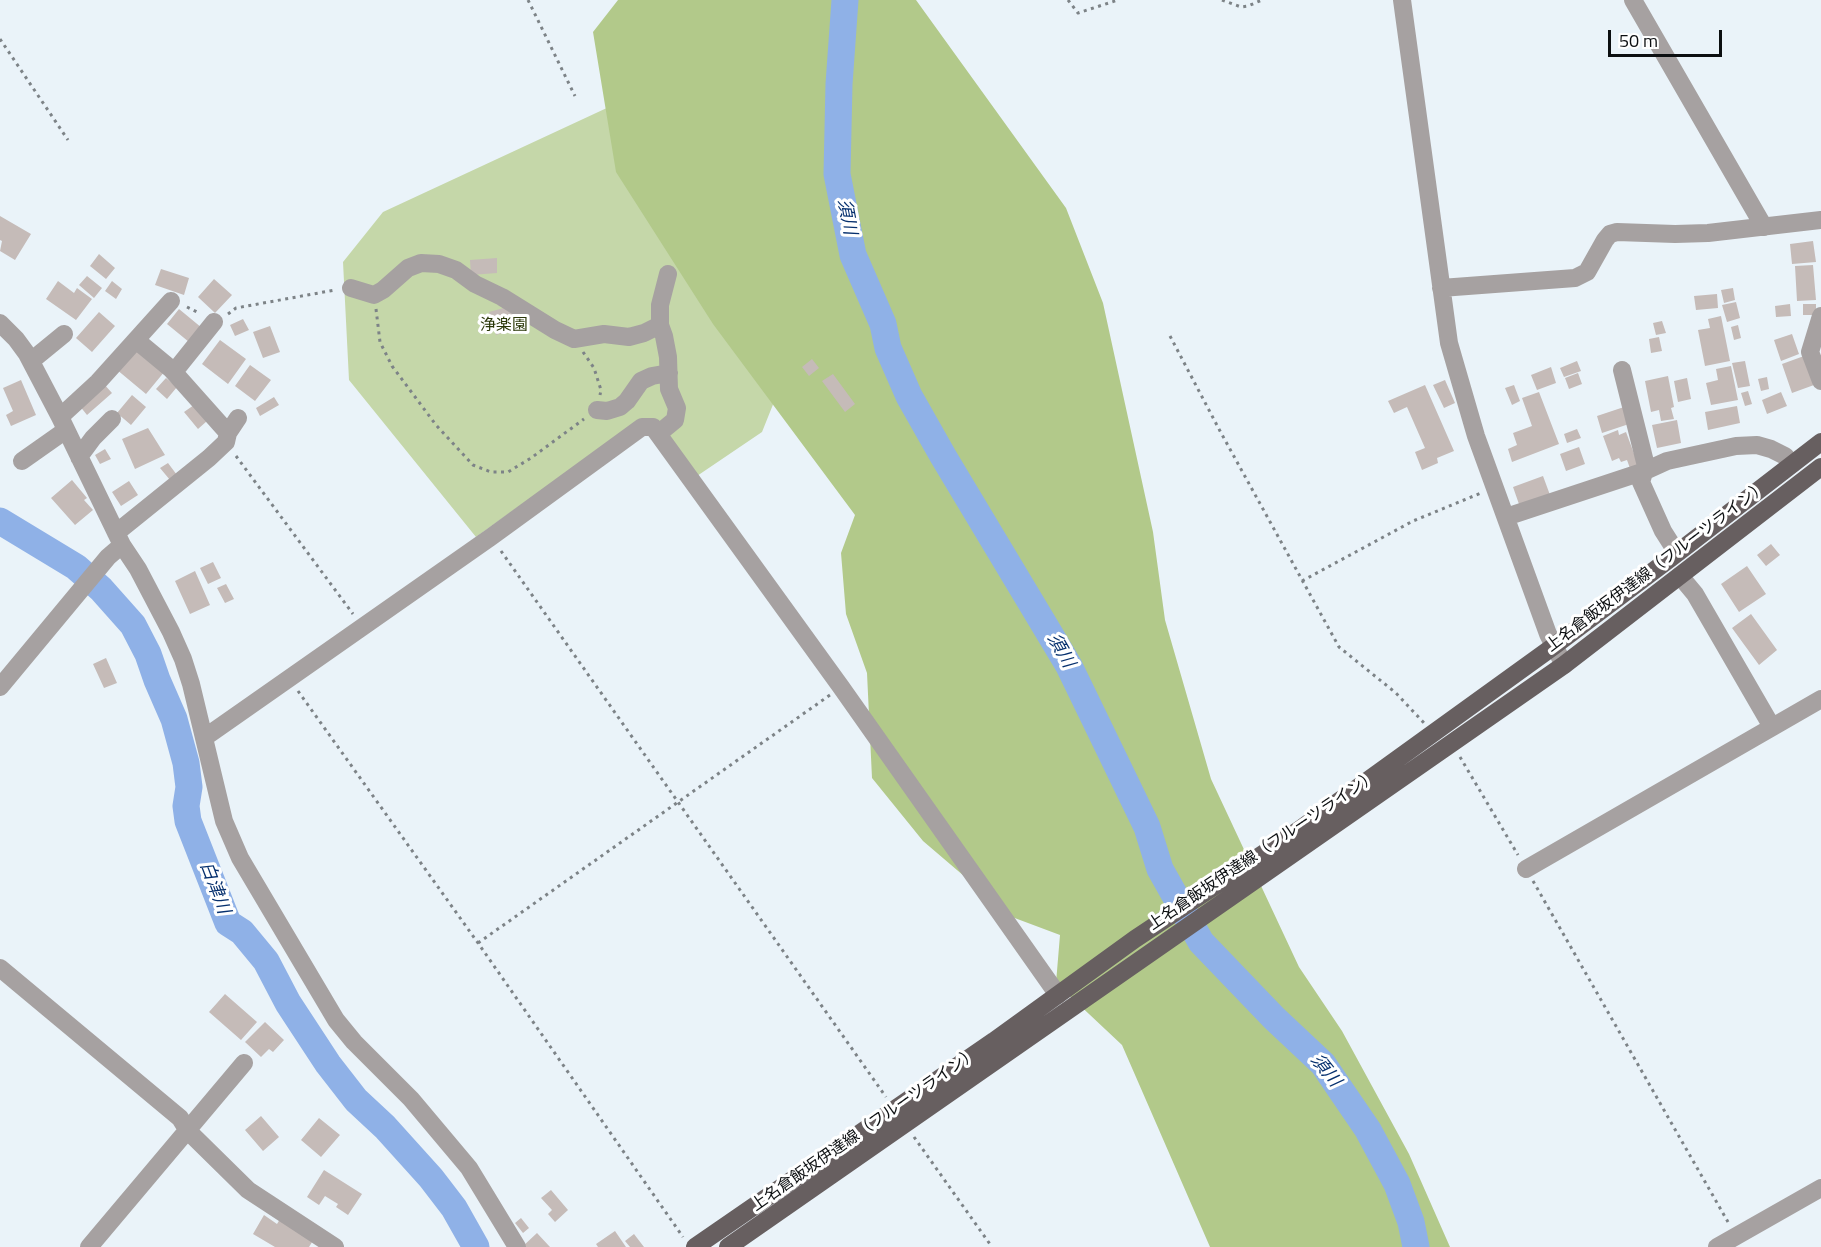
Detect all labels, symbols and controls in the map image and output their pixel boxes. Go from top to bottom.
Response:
scale bar [1611,18,1725,56]
text: 50 m [1619,27,1658,54]
water label: 須川 [832,197,860,237]
park label: 浄楽園 [480,316,528,336]
street label: 上名倉飯坂伊達線（フルーツライン） [1543,477,1771,657]
water label: 須川 [1042,630,1078,672]
street label: 上名倉飯坂伊達線（フルーツライン） [1145,767,1381,935]
water label: 白津川 [194,859,234,917]
street label: 上名倉飯坂伊達線（フルーツライン） [748,1044,982,1216]
water label: 須川 [1305,1050,1345,1092]

